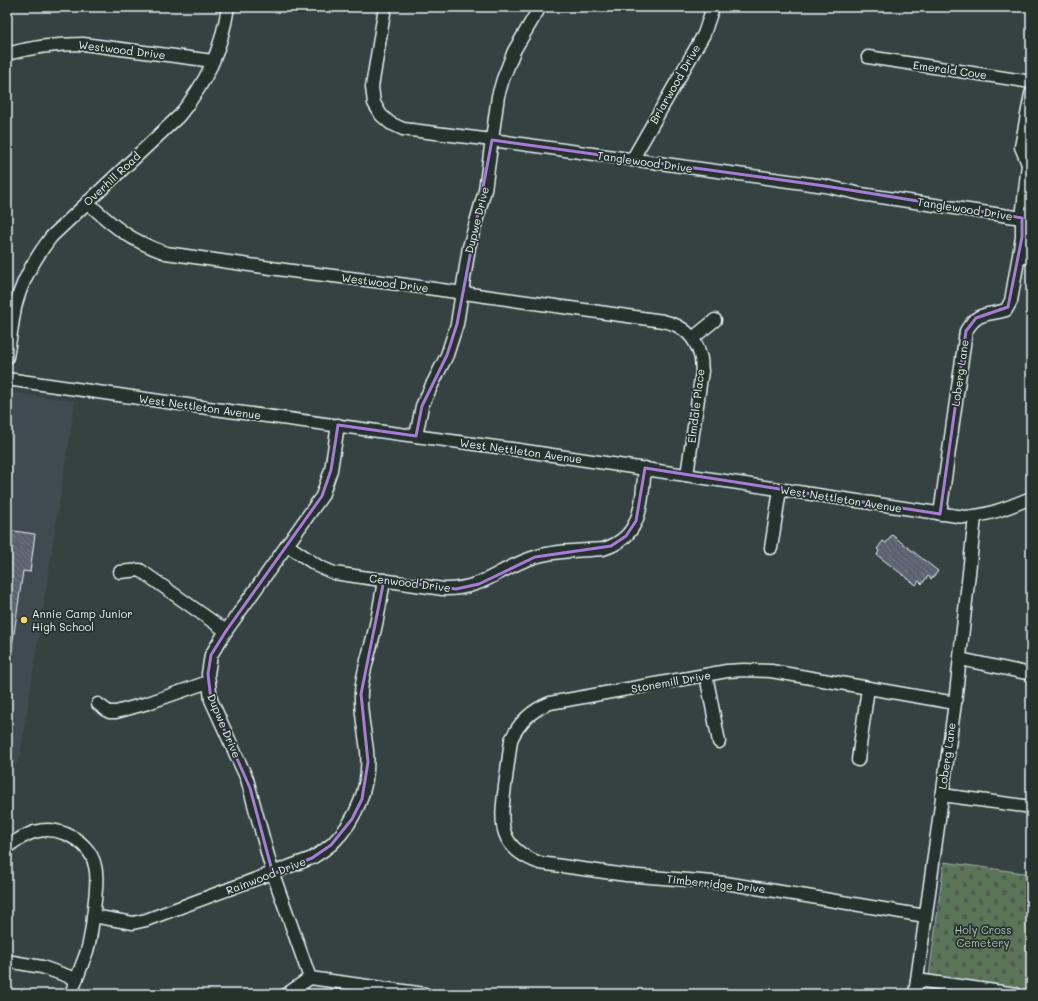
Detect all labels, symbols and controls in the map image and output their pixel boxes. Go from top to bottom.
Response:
street label: Westwood Drive [78,37,167,62]
street label: Briarwood Drive [646,41,703,126]
street label: Emerald Cove [912,57,988,82]
street label: Tanglewood Drive [596,147,694,176]
street label: Overhill Road [80,148,143,209]
street label: Dupwe Drive [461,185,492,255]
street label: Tanglewood Drive [916,194,1014,223]
street label: Westwood Drive [341,270,430,295]
street label: Loberg Lane [947,338,972,407]
street label: Elmdale Place [684,368,708,444]
street label: West Nettleton Avenue [138,390,262,423]
street label: West Nettleton Avenue [459,434,583,467]
street label: West Nettleton Avenue [779,481,903,516]
street label: Cenwood Drive [368,570,452,595]
place label: Annie Camp Junior High School [32,606,133,634]
marker: Annie Camp Junior High School [19,615,29,625]
street label: Stonemill Drive [630,667,712,696]
street label: Dupwe Drive [204,691,245,760]
street label: Loberg Lane [934,721,959,790]
street label: Rainwood Drive [224,853,308,898]
street label: Timberridge Drive [666,871,766,896]
park label: Holy Cross Cemetery [955,922,1011,950]

